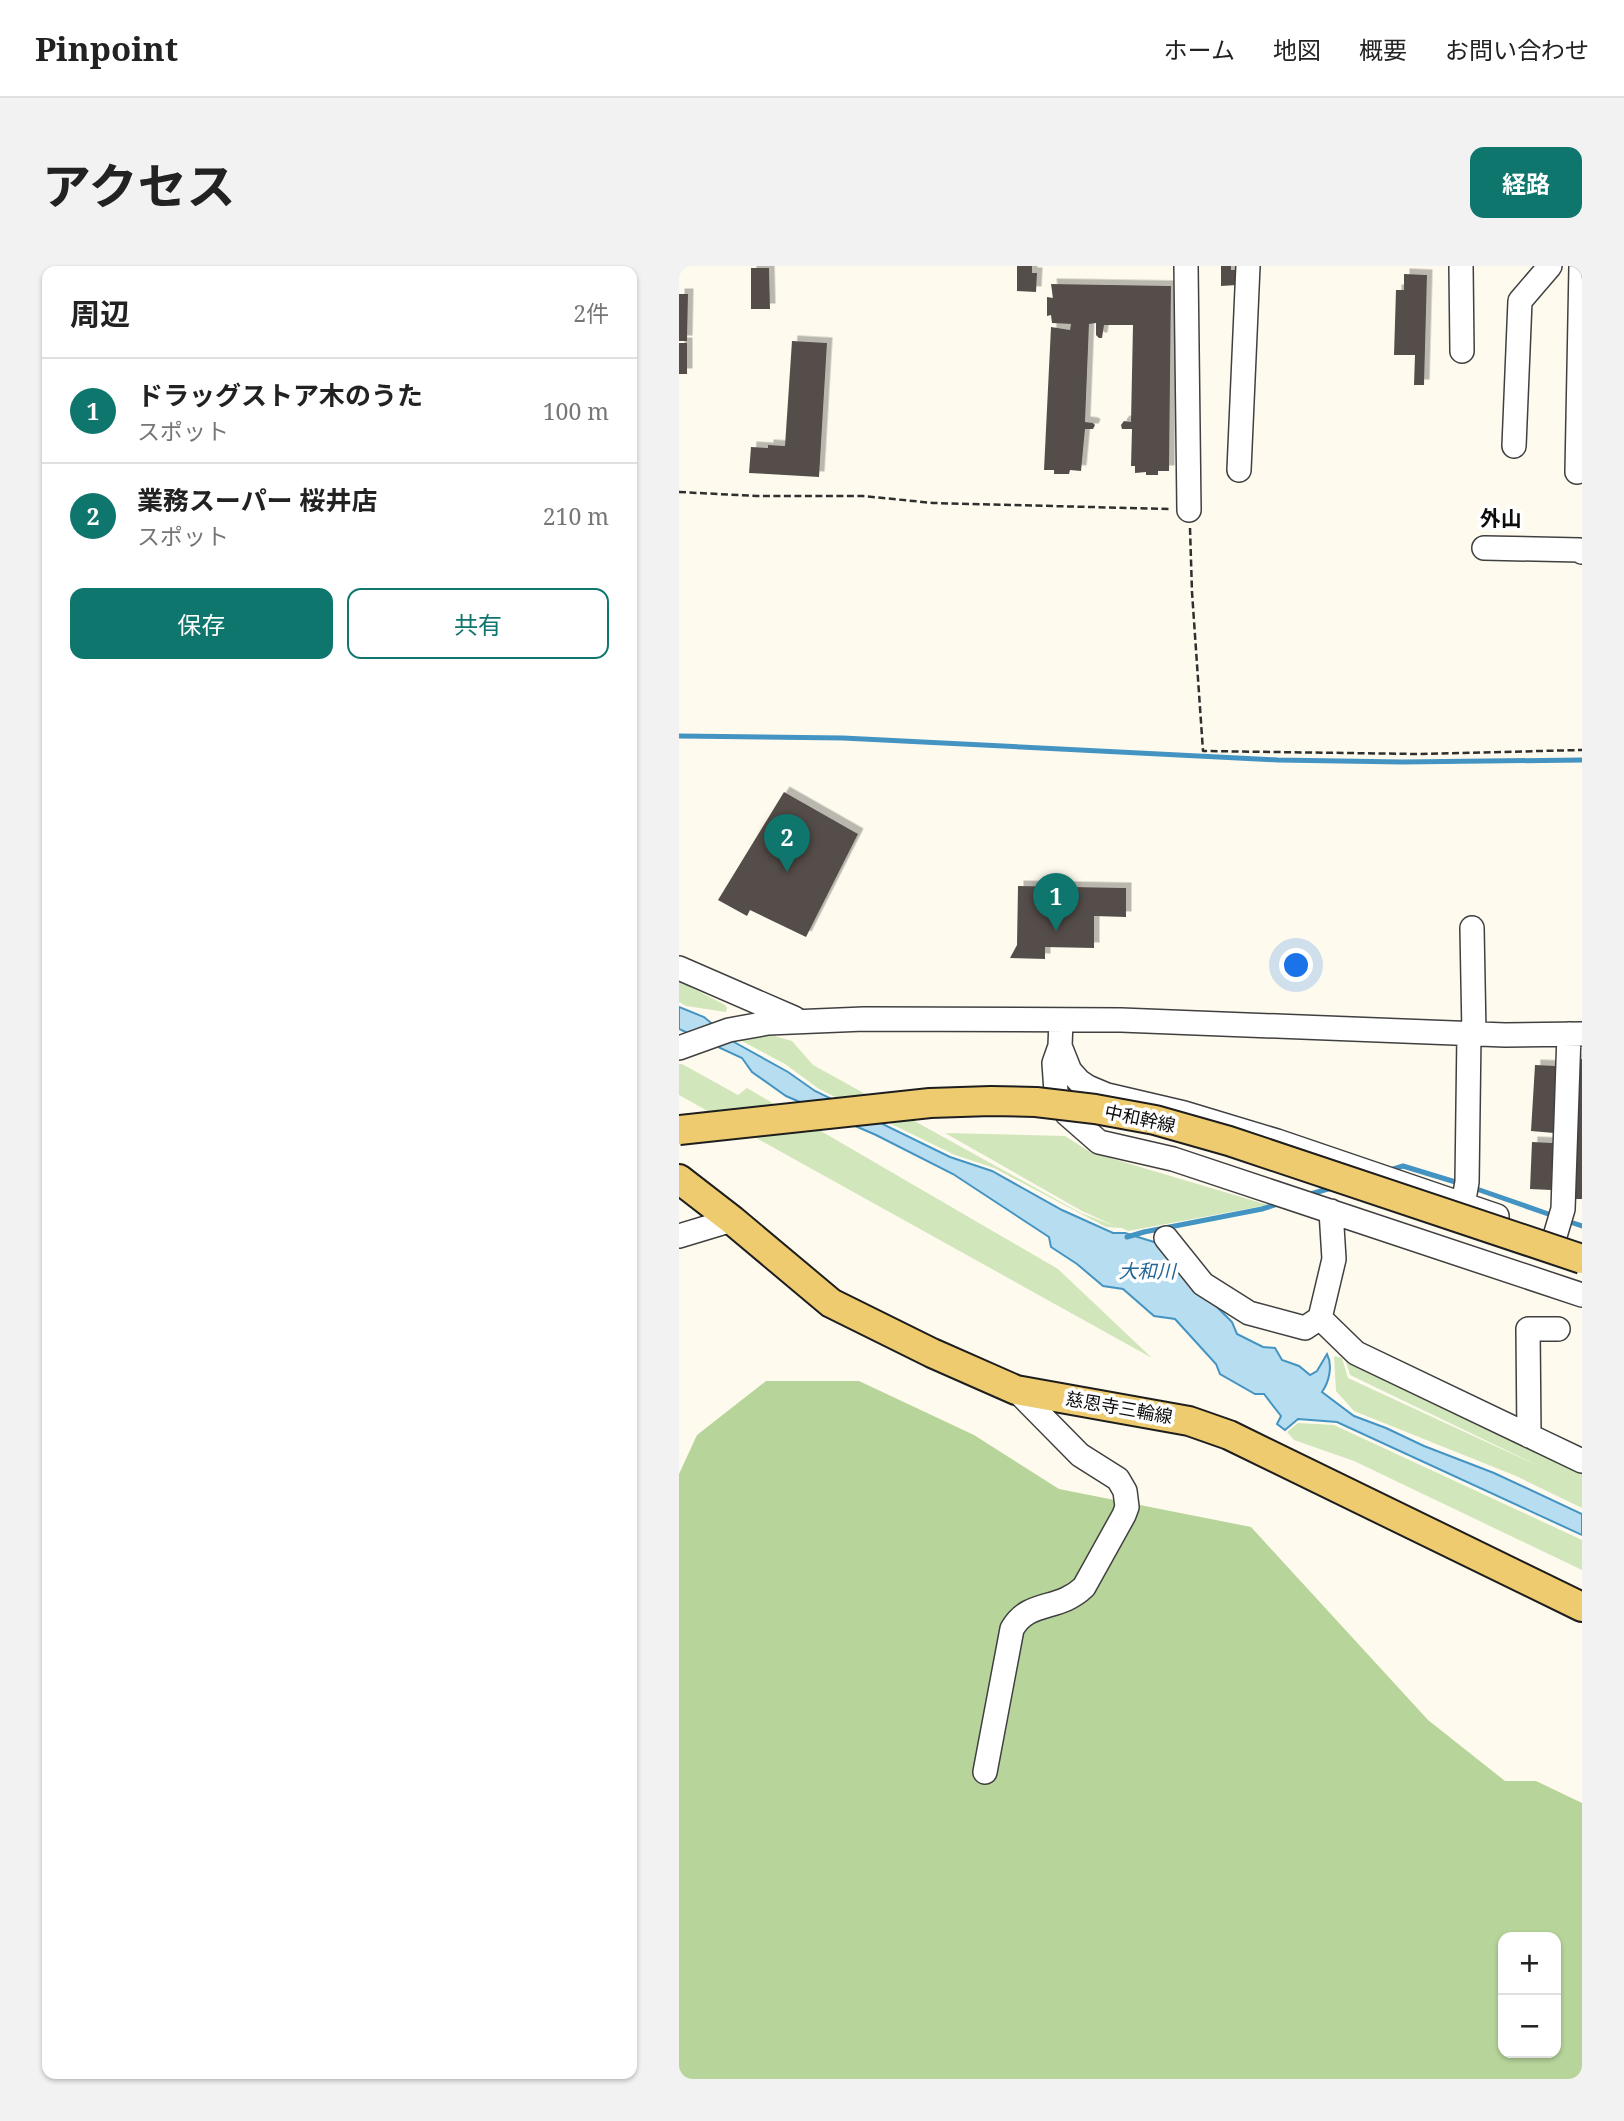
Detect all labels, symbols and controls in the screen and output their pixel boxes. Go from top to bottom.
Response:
text: Pinpoint [35,26,178,71]
text: ホーム [1164,33,1235,66]
text: 地図 [1273,33,1321,66]
text: 概要 [1359,33,1407,66]
text: お問い合わせ [1445,33,1589,66]
button: 経路 [1470,147,1582,218]
text: アクセス [42,152,236,218]
text: 周辺 [70,293,130,334]
text: 2件 [573,297,609,329]
text: ドラッグストア木のうた [137,377,423,413]
text: 1 [87,395,100,427]
text: 100 m [543,395,609,427]
text: スポット [137,415,229,447]
text: 業務スーパー 桜井店 [137,482,378,518]
text: 2 [87,500,100,532]
text: 210 m [543,500,609,532]
district label: 外山 [1480,504,1522,532]
text: スポット [137,520,229,552]
button: 保存 [70,588,333,659]
button: 共有 [347,588,609,659]
pin: 2 [764,814,810,872]
pin: 1 [1033,873,1079,931]
your location [1279,948,1313,982]
street label: 中和幹線 [1102,1099,1178,1137]
water label: 大和川 [1118,1258,1177,1284]
street label: 慈恩寺三輪線 [1064,1386,1174,1428]
map controls [1498,1932,1561,2058]
button: + [1498,1932,1561,1995]
button: − [1498,1995,1561,2058]

